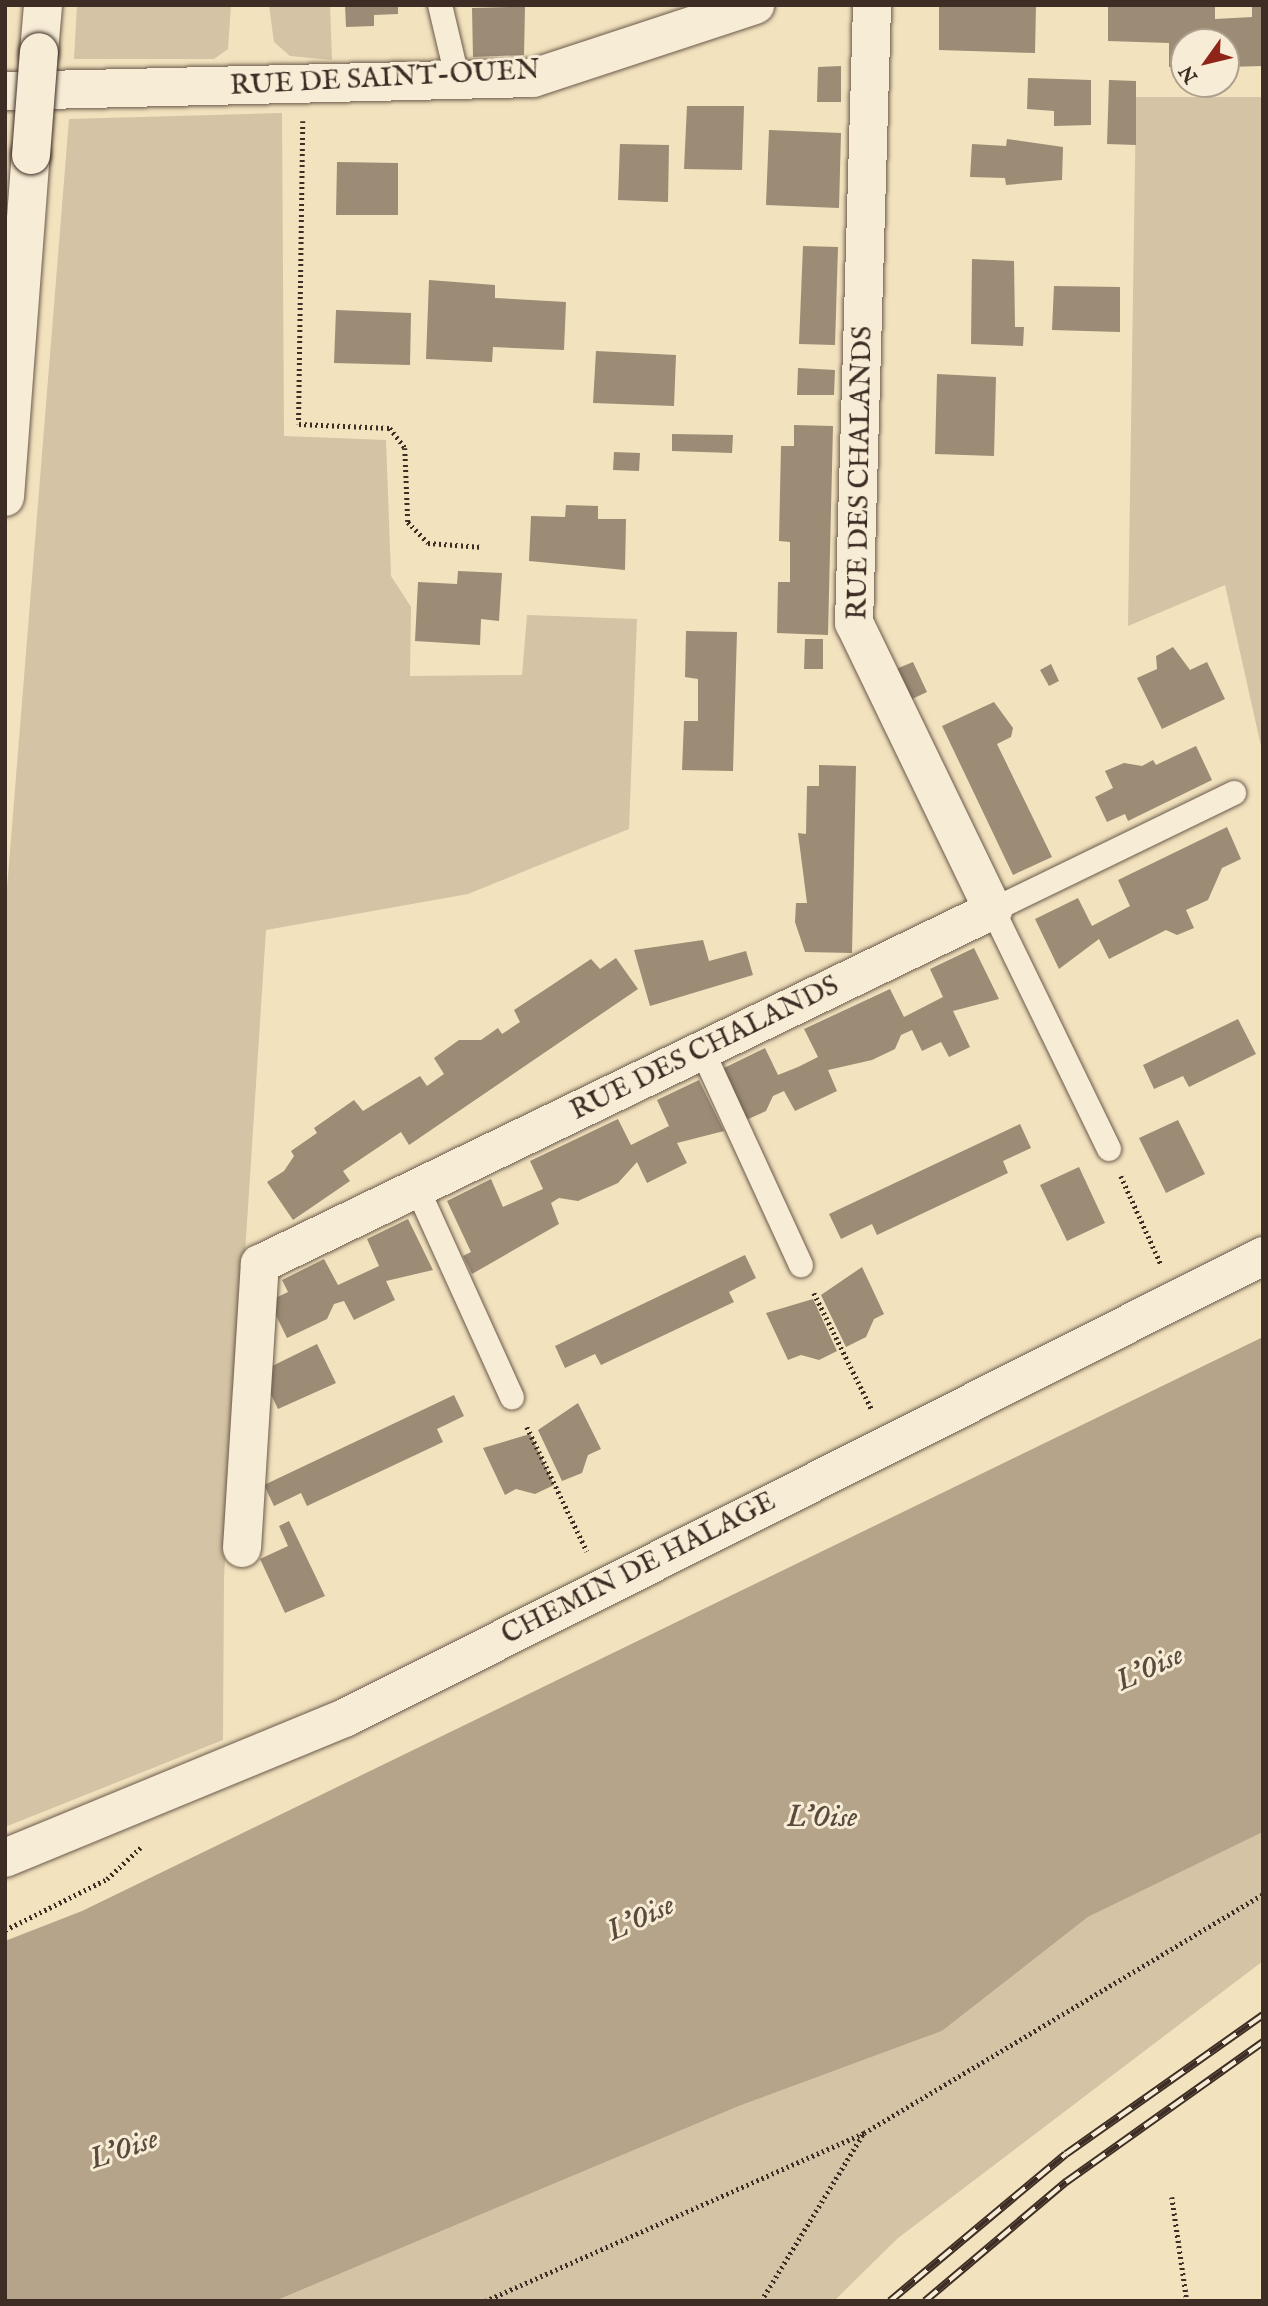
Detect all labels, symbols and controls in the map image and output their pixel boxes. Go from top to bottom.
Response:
north arrow [1170,28,1240,98]
street label: RUE DE SAINT-OUEN [229,54,541,104]
text: N [1175,60,1204,87]
street label: RUE DES CHALANDS [842,326,880,620]
street label: RUE DES CHALANDS [565,969,845,1129]
street label: CHEMIN DE HALAGE [496,1485,782,1653]
water label: L'Oise [1110,1638,1190,1700]
water label: L’Oise [787,1800,857,1836]
water label: L'Oise [601,1888,681,1950]
water label: L'Oise [85,2122,163,2178]

